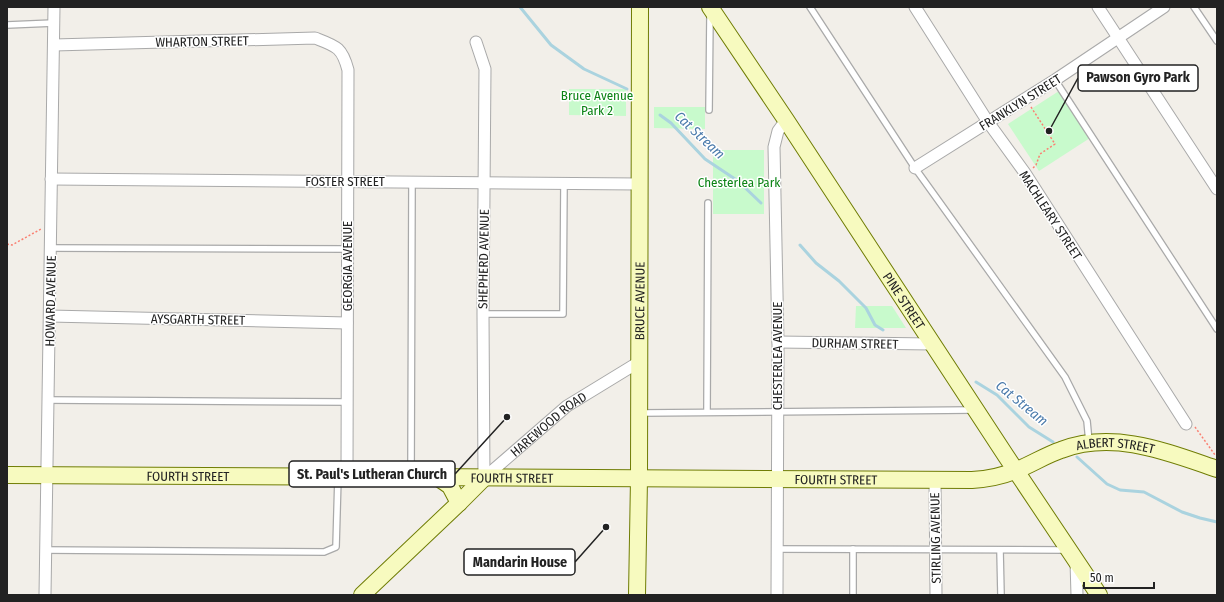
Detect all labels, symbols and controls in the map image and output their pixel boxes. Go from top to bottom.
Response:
street label: WHARTON STREET [155,33,249,50]
callout: Pawson Gyro Park [1078,65,1198,91]
text: Pawson Gyro Park [1086,69,1191,86]
street label: FRANKLYN STREET [976,71,1064,134]
park label: Bruce Avenue Park 2 [561,88,633,118]
water label: Cat Stream [671,108,728,163]
street label: MACHLEARY STREET [1016,168,1085,263]
street label: FOSTER STREET [305,174,385,189]
park label: Chesterlea Park [698,175,781,190]
street label: SHEPHERD AVENUE [475,209,492,309]
street label: GEORGIA AVENUE [340,221,355,311]
street label: HOWARD AVENUE [42,255,59,347]
street label: BRUCE AVENUE [632,262,647,340]
street label: PINE STREET [880,270,928,332]
street label: CHESTERLEA AVENUE [770,302,785,410]
street label: AYSGARTH STREET [151,311,245,328]
street label: DURHAM STREET [811,335,899,352]
water label: Cat Stream [992,377,1051,430]
street label: HAREWOOD ROAD [507,389,589,460]
street label: ALBERT STREET [1075,435,1156,457]
callout: St. Paul's Lutheran Church [289,461,455,487]
text: St. Paul's Lutheran Church [297,466,447,483]
street label: FOURTH STREET [147,469,229,484]
street label: FOURTH STREET [471,470,553,486]
street label: FOURTH STREET [795,472,877,488]
street label: STIRLING AVENUE [927,492,944,584]
callout: Mandarin House [464,549,575,575]
text: Mandarin House [473,554,567,571]
scale bar [1084,564,1154,590]
text: 50 m [1090,571,1114,585]

